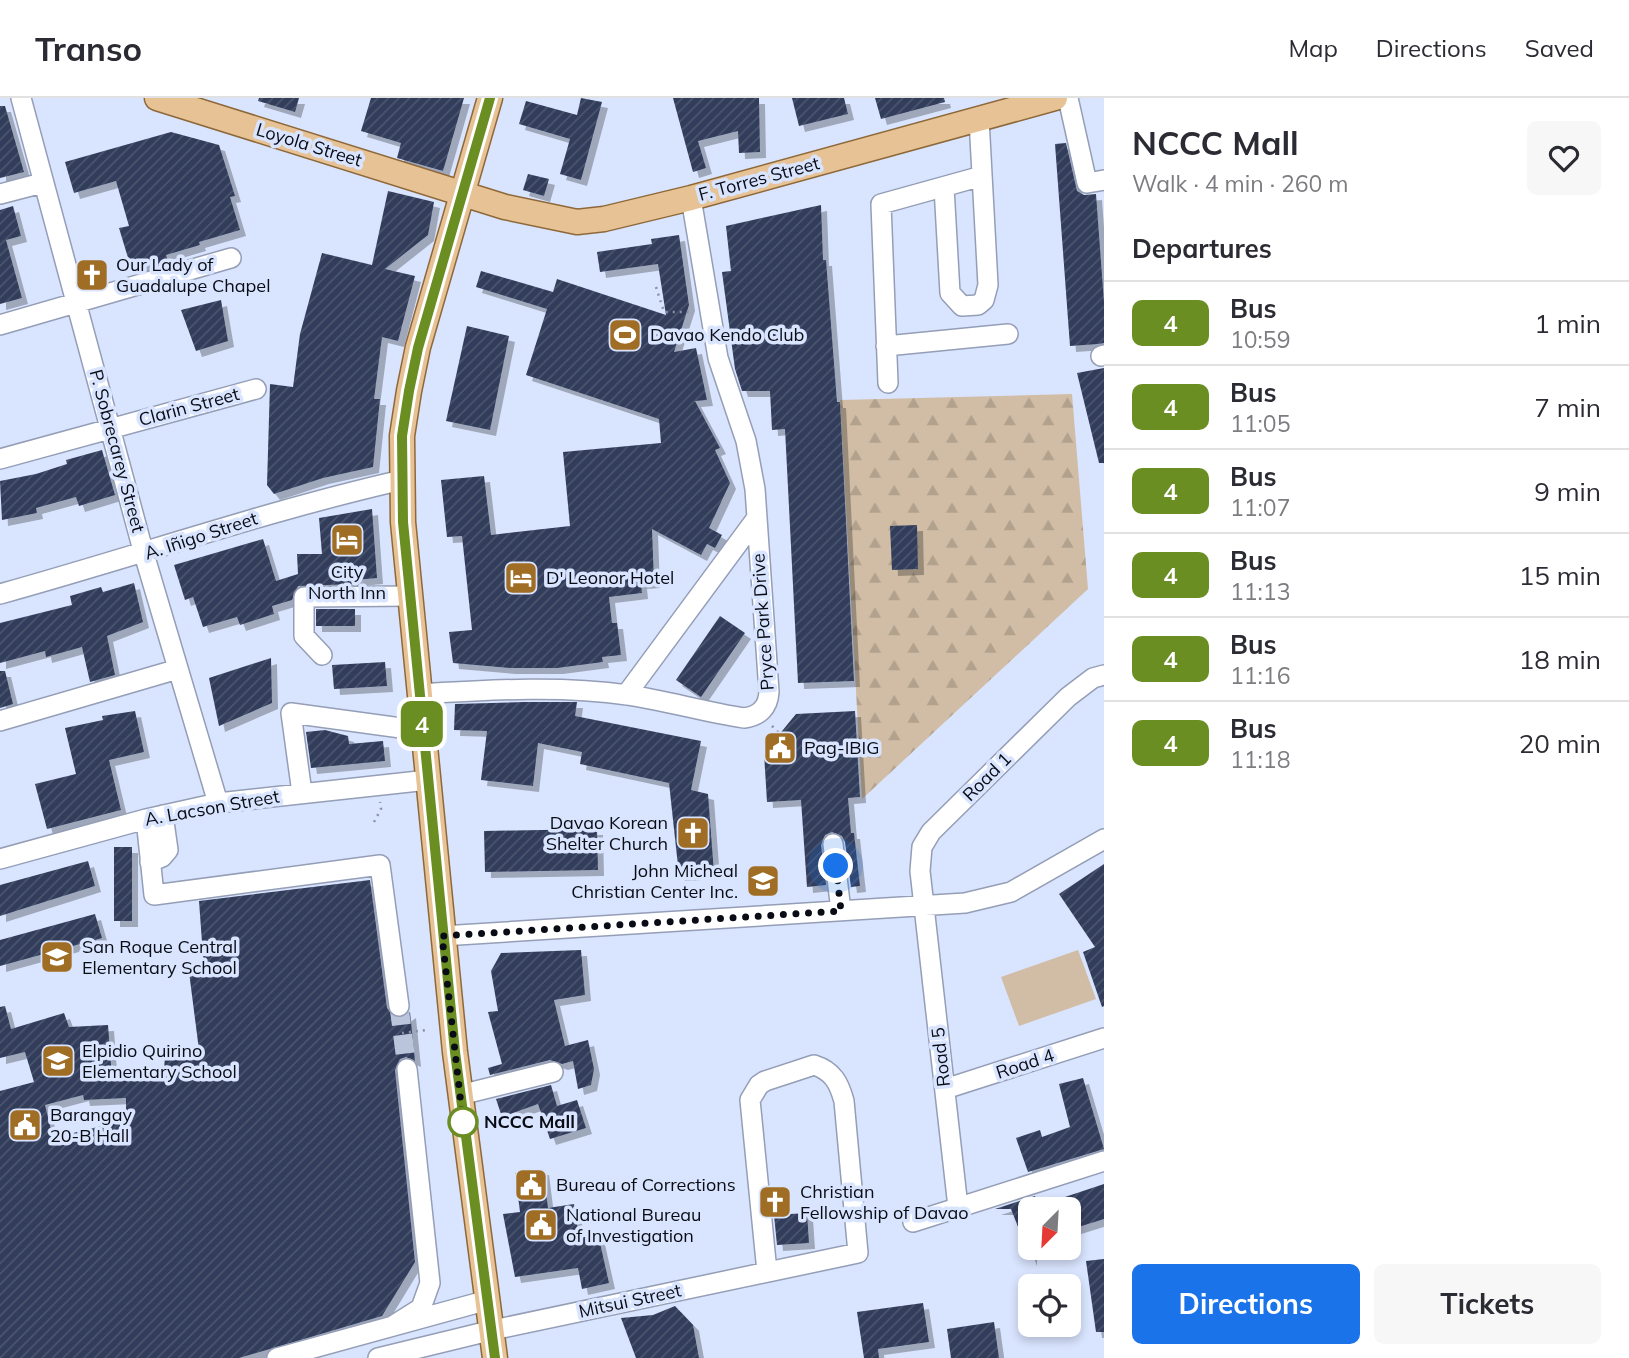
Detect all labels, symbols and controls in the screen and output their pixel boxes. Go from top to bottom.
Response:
text: Transo [35,28,142,69]
text: Map [1288,33,1338,63]
text: Directions [1376,33,1487,63]
text: Saved [1525,33,1594,63]
street label: Loyola Street [254,118,365,171]
button: heart [1527,121,1601,195]
text: NCCC Mall [1132,122,1299,163]
street label: F. Torres Street [696,151,822,206]
text: Walk · 4 min · 260 m [1132,169,1349,198]
text: Departures [1132,232,1272,265]
place label: Our Lady of Guadalupe Chapel [116,253,270,297]
church icon: Our Lady of Guadalupe Chapel [73,256,111,294]
text: Bus [1230,292,1276,325]
text: 1 min [1534,307,1601,340]
text: 4 [1163,308,1178,338]
sports icon: Davao Kendo Club [606,316,644,354]
place label: Davao Kendo Club [650,323,804,346]
text: 10:59 [1230,325,1290,354]
street label: P. Sobrecarey Street [85,367,150,535]
text: Bus [1230,376,1276,409]
street label: Clarin Street [136,382,242,431]
text: 7 min [1534,391,1601,424]
text: 4 [1163,392,1178,422]
text: 11:05 [1230,409,1290,438]
text: Bus [1230,460,1276,493]
text: 9 min [1534,475,1601,508]
text: 4 [1163,476,1178,506]
text: 11:07 [1230,493,1290,522]
street label: A. Iñigo Street [141,506,260,565]
hotel icon: City North Inn [328,521,366,559]
text: Bus [1230,544,1276,577]
street label: Pryce Park Drive [746,553,779,691]
hotel icon: D' Leonor Hotel [502,559,540,597]
text: 15 min [1519,559,1601,592]
place label: City North Inn [308,560,386,604]
text: 4 [1163,560,1178,590]
place label: D' Leonor Hotel [546,566,674,589]
text: 11:13 [1230,577,1290,606]
text: Bus [1230,628,1276,661]
text: 18 min [1519,643,1601,676]
text: 4 [1163,644,1178,674]
text: 11:16 [1230,661,1290,690]
line badge: 4 [399,701,445,747]
text: 4 [415,709,429,739]
text: Bus [1230,712,1276,745]
text: 20 min [1519,727,1601,760]
text: 4 [1163,728,1178,758]
public building icon: Pag-IBIG [761,729,799,767]
place label: Pag-IBIG [804,736,879,759]
text: 11:18 [1230,745,1290,774]
street label: Road 1 [957,747,1016,806]
street label: A. Lacson Street [143,784,281,831]
place label: Davao Korean Shelter Church [546,811,668,855]
church icon: Davao Korean Shelter Church [674,814,712,852]
your location [818,848,853,883]
place label: John Micheal Christian Center Inc. [571,859,738,903]
school or university icon: John Micheal Christian Center Inc. [744,862,782,900]
place label: San Roque Central Elementary School [82,935,237,979]
school or university icon: San Roque Central Elementary School [38,938,76,976]
street label: Road 5 [926,1026,955,1088]
place label: Elpidio Quirino Elementary School [82,1039,237,1083]
school or university icon: Elpidio Quirino Elementary School [39,1042,77,1080]
street label: Road 4 [993,1043,1057,1084]
place label: Barangay 20-B Hall [50,1103,132,1147]
public building icon: Barangay 20-B Hall [6,1106,44,1144]
marker: NCCC Mall [448,1107,478,1137]
place label: NCCC Mall [484,1110,575,1133]
public building icon: Bureau of Corrections [512,1166,550,1204]
place label: Bureau of Corrections [556,1173,736,1196]
place label: Christian Fellowship of Davao [800,1180,969,1224]
church icon: Christian Fellowship of Davao [756,1183,794,1221]
north arrow [1018,1197,1082,1260]
map controls [1018,1197,1081,1337]
place label: National Bureau of Investigation [566,1203,701,1247]
public building icon: National Bureau of Investigation [522,1206,560,1244]
button: Directions [1132,1264,1360,1344]
button: Tickets [1374,1264,1601,1344]
button: locate [1018,1274,1081,1337]
street label: Mitsui Street [577,1278,683,1323]

